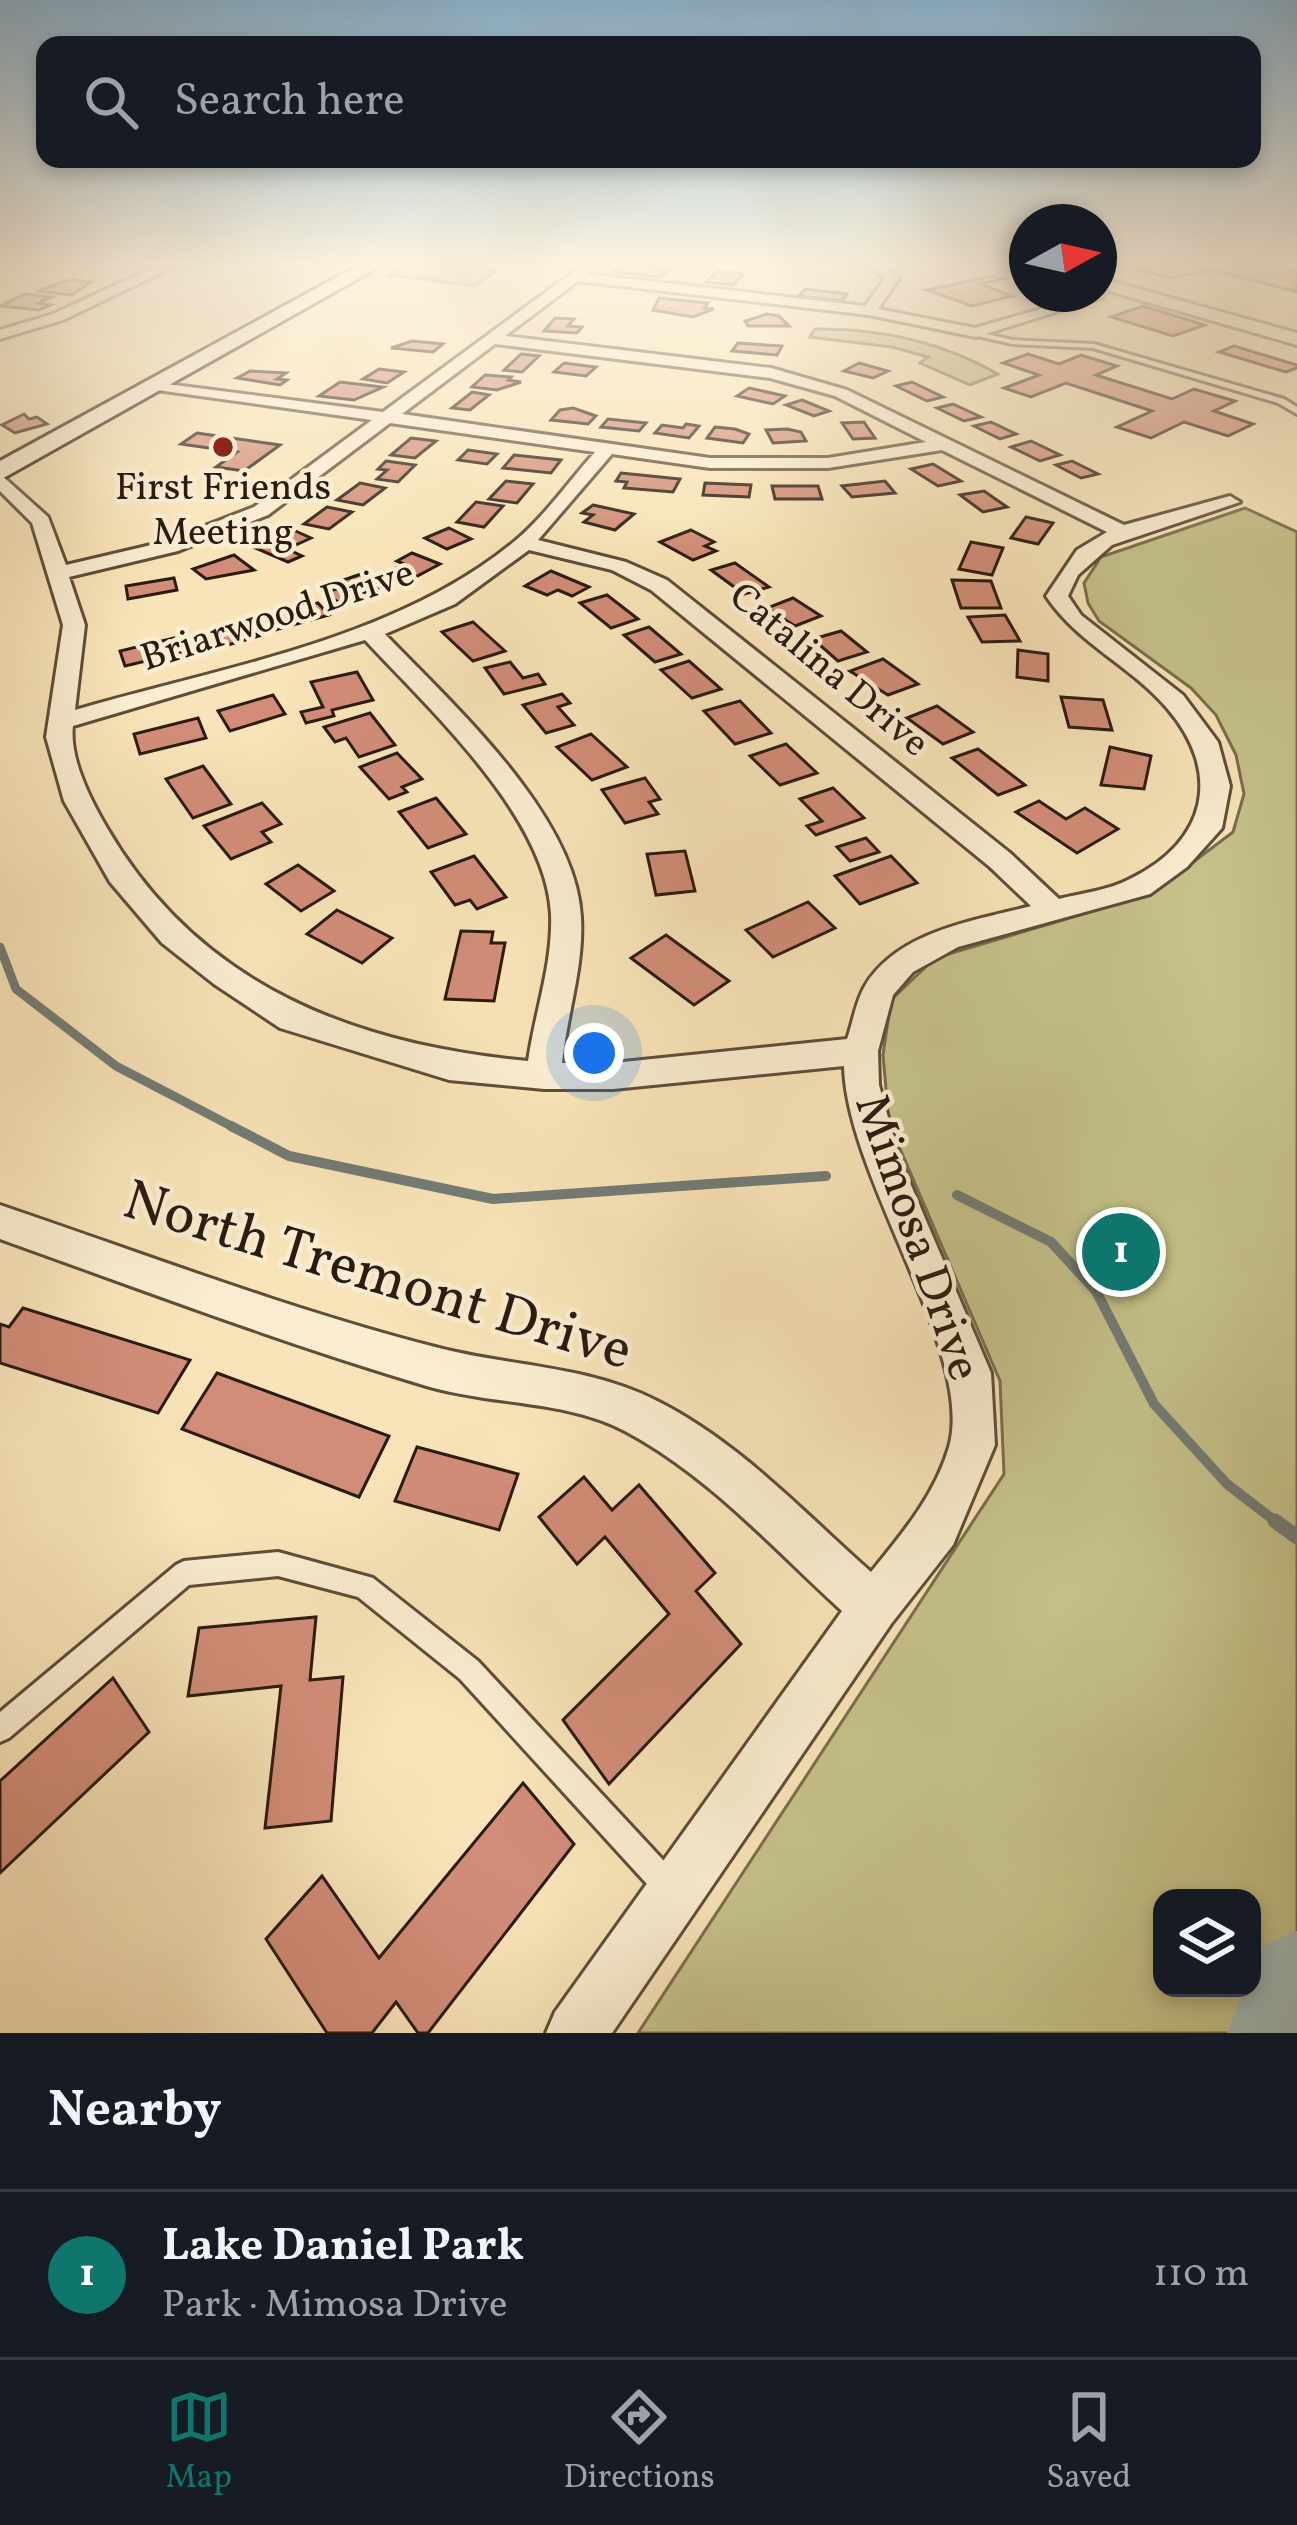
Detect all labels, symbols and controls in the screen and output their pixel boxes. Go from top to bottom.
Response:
search box [36,36,1261,168]
icon: search [78,69,144,135]
text: Search here [174,71,405,134]
north arrow [1009,204,1117,312]
marker: First Friends Meeting [210,434,236,460]
place label: First Friends Meeting [115,462,331,561]
street label: Briarwood Drive [134,547,422,687]
street label: Catalina Drive [716,571,940,771]
your location [564,1023,624,1083]
street label: Mimosa Drive [836,1086,996,1390]
street label: North Tremont Drive [113,1163,641,1393]
pin: 1 [1082,1207,1160,1297]
map controls [1153,1889,1261,1997]
button: layers [1153,1889,1261,1997]
text: Nearby [48,2076,222,2147]
text: Lake Daniel Park [162,2216,524,2279]
text: 1 [79,2248,95,2302]
text: 110 m [1153,2248,1249,2302]
text: Park · Mimosa Drive [162,2279,507,2333]
tab: Map [166,2384,232,2502]
tab: Directions [563,2384,715,2502]
tab: Saved [1046,2384,1131,2502]

